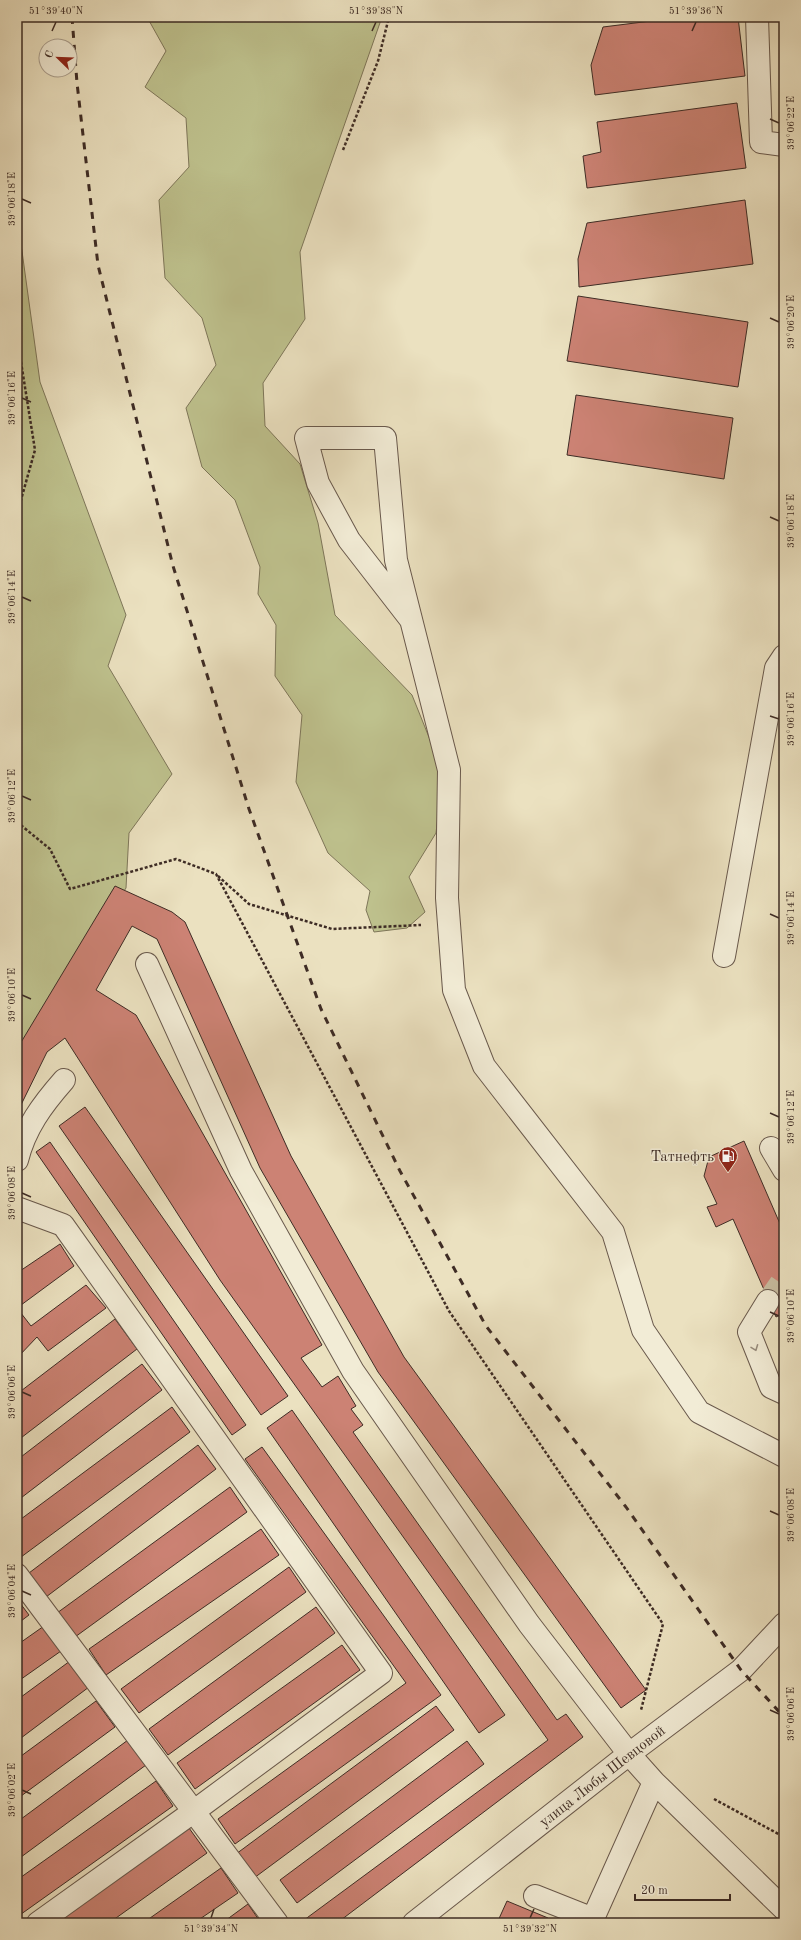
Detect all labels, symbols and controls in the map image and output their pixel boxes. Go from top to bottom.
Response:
text: 51°39'40"N [29,6,84,16]
text: 51°39'38"N [349,6,404,16]
text: 51°39'36"N [669,6,724,16]
north arrow [38,38,78,78]
text: С [44,49,57,60]
text: 39°06'22"E [786,96,796,150]
text: 39°06'18"E [7,172,17,226]
text: 39°06'20"E [786,295,796,349]
text: 39°06'16"E [7,371,17,425]
text: 39°06'18"E [786,494,796,548]
text: 39°06'14"E [7,570,17,624]
text: 39°06'16"E [786,692,796,746]
text: 39°06'12"E [7,769,17,823]
text: 39°06'14"E [786,891,796,945]
text: 39°06'10"E [7,968,17,1022]
text: 39°06'12"E [786,1090,796,1144]
fuel station icon: Татнефть [717,1145,739,1173]
place label: Татнефть [650,1150,714,1165]
text: 39°06'08"E [7,1166,17,1220]
text: 39°06'10"E [786,1289,796,1343]
one-way arrow [751,1344,759,1351]
text: 39°06'06"E [7,1365,17,1419]
text: 39°06'08"E [786,1488,796,1542]
text: 39°06'04"E [7,1564,17,1618]
text: 39°06'06"E [786,1687,796,1741]
street label: улица Любы Шевцовой [537,1724,669,1831]
text: 39°06'02"E [7,1763,17,1817]
scale bar [635,1876,730,1902]
text: 20 m [641,1885,668,1897]
text: 51°39'34"N [184,1924,239,1934]
text: 51°39'32"N [503,1924,558,1934]

